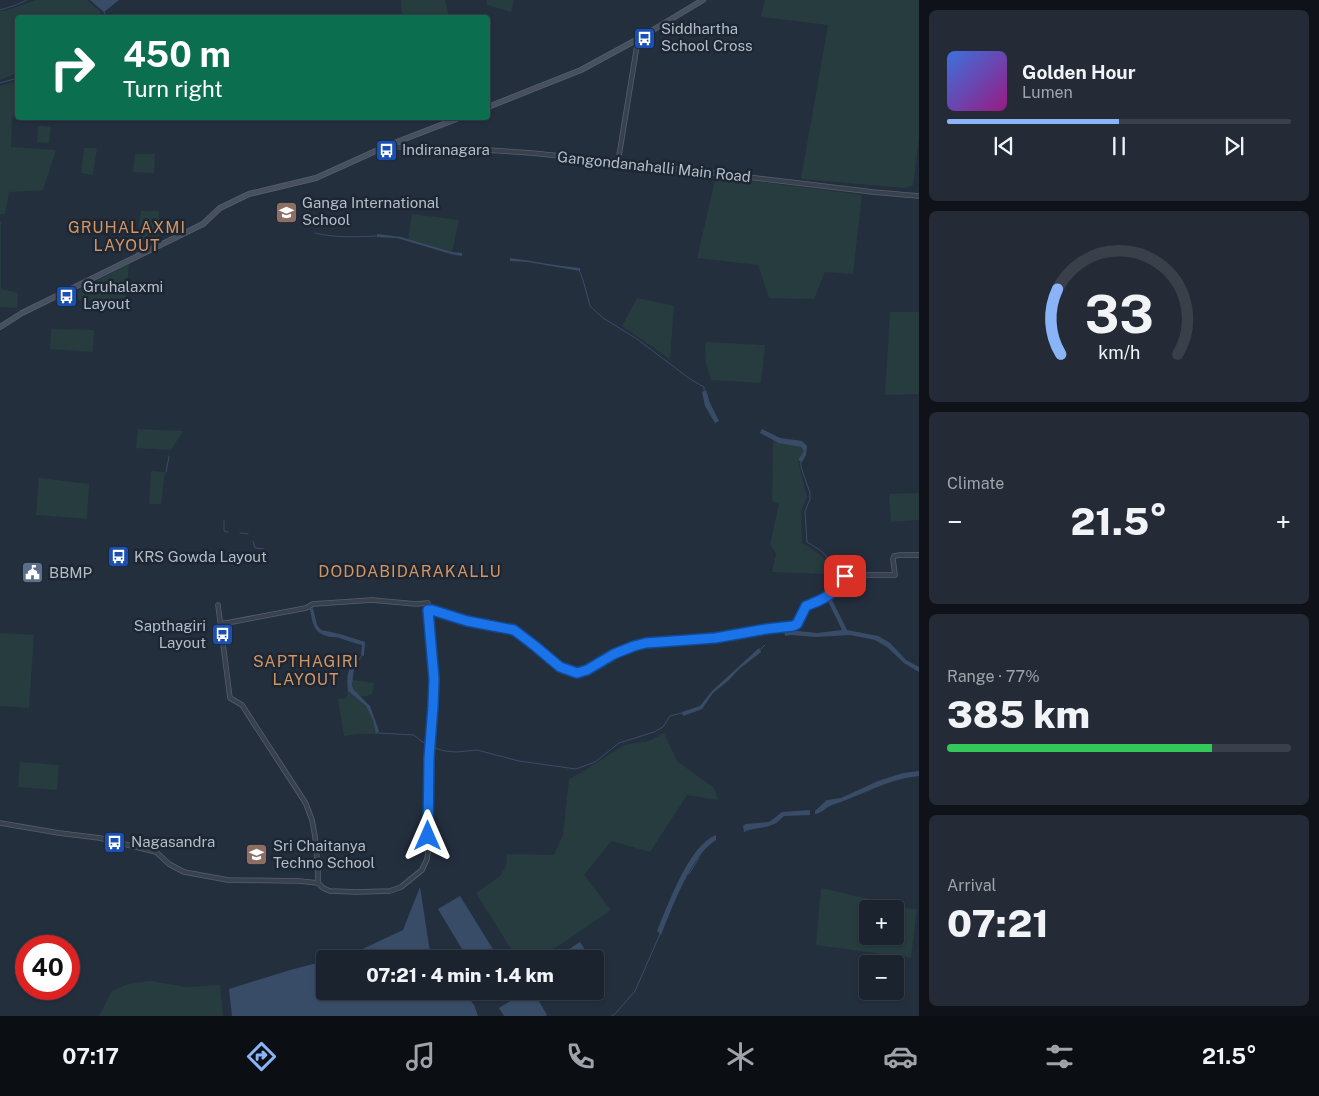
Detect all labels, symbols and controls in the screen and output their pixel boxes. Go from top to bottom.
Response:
place label: Siddhartha School Cross [661,20,753,54]
bus stop icon: Siddhartha School Cross [633,26,657,50]
text: 450 m [123,34,231,75]
icon: right [40,35,105,100]
text: Golden Hour [1022,61,1136,83]
text: Turn right [123,76,223,102]
text: Lumen [1022,83,1073,102]
icon: previous [990,132,1018,160]
icon: pause [1105,132,1133,160]
icon: next [1220,132,1248,160]
bus stop icon: Indiranagara [374,138,398,162]
place label: Indiranagara [402,141,490,158]
street label: Gangondanahalli Main Road [556,148,752,185]
place label: Ganga International School [302,194,440,228]
school or university icon: Ganga International School [274,200,298,224]
district label: GRUHALAXMI LAYOUT [68,218,186,255]
place label: Gruhalaxmi Layout [83,278,163,312]
bus stop icon: Gruhalaxmi Layout [55,284,79,308]
text: 33 [1085,284,1154,345]
text: km/h [1098,342,1140,363]
text: Climate [947,474,1004,493]
text: 21.5° [1071,499,1167,544]
text: − [947,505,963,538]
text: + [1275,505,1291,538]
bus stop icon: KRS Gowda Layout [106,545,130,569]
place label: KRS Gowda Layout [134,548,267,565]
pin [824,555,866,597]
public building icon: BBMP [21,561,45,585]
district label: DODDABIDARAKALLU [318,562,502,581]
icon: arrive [831,562,859,590]
place label: BBMP [49,564,93,581]
place label: Sapthagiri Layout [134,617,206,651]
bus stop icon: Sapthagiri Layout [210,623,234,647]
district label: SAPTHAGIRI LAYOUT [253,652,359,689]
text: Range · 77% [947,667,1040,686]
text: 385 km [947,692,1090,737]
position arrow [401,809,453,861]
bus stop icon: Nagasandra [103,830,127,854]
place label: Nagasandra [131,833,215,850]
place label: Sri Chaitanya Techno School [273,837,375,871]
school or university icon: Sri Chaitanya Techno School [245,843,269,867]
text: Arrival [947,876,996,895]
map controls [859,900,904,1000]
button: + [859,900,904,945]
text: 07:21 [947,901,1049,946]
speed limit sign: 40 [15,935,80,1000]
button: − [859,955,904,1000]
text: 07:21 · 4 min · 1.4 km [366,964,554,986]
icon: directions [244,1039,279,1074]
icon: music [403,1039,438,1074]
icon: phone [563,1039,598,1074]
icon: climate [723,1039,758,1074]
icon: car [883,1039,918,1074]
icon: filters [1042,1039,1077,1074]
text: 07:17 [62,1043,119,1069]
text: 21.5° [1202,1043,1257,1069]

